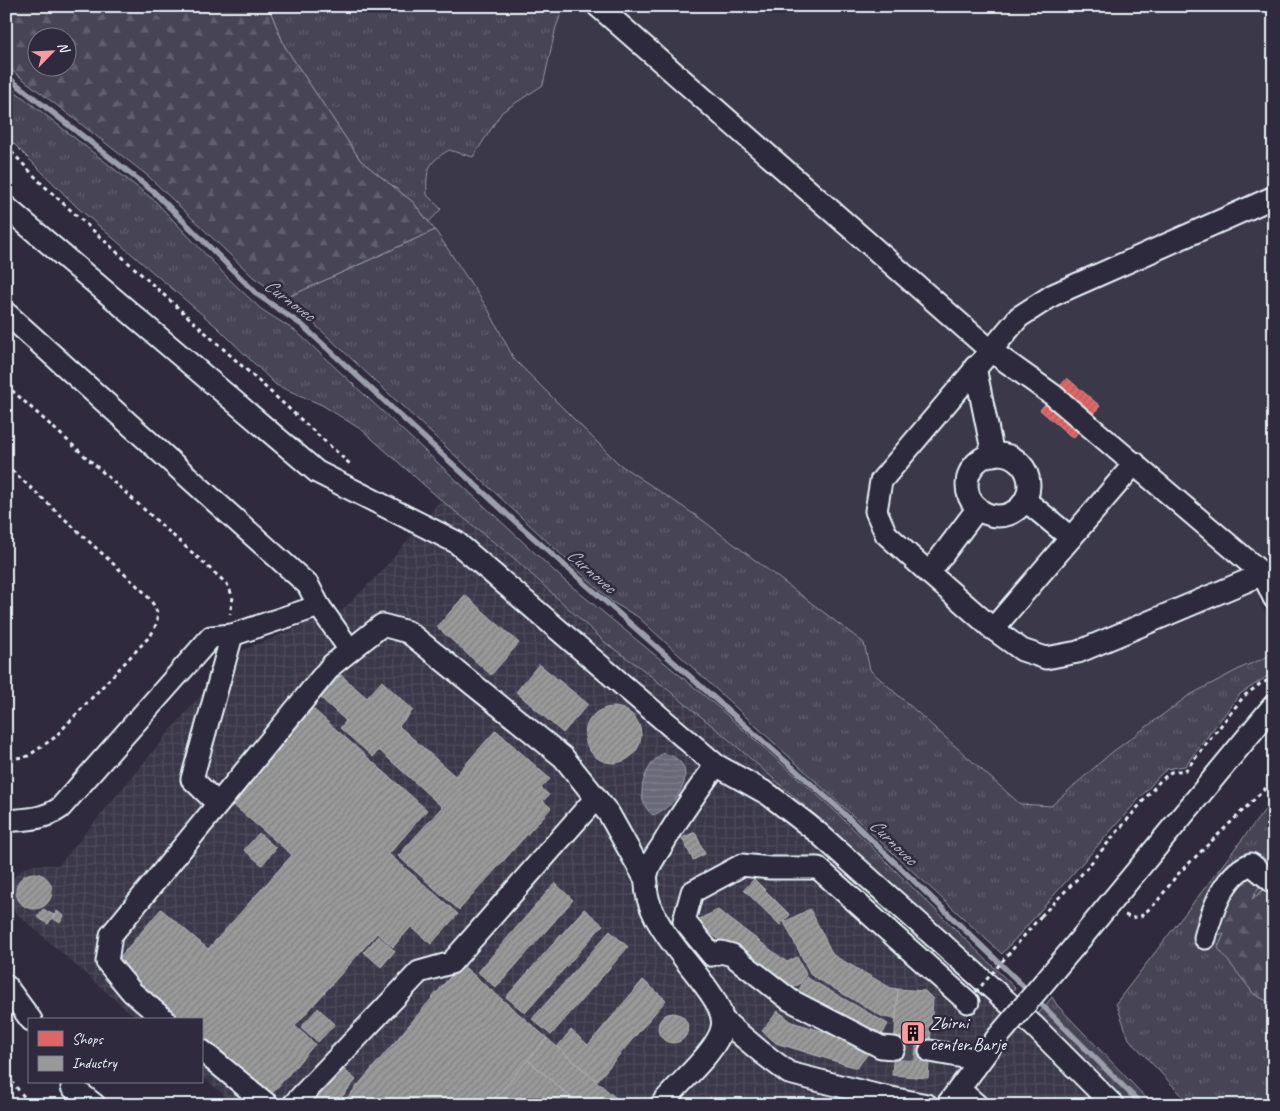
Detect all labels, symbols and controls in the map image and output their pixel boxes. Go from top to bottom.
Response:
north arrow [28,28,78,78]
text: N [54,39,74,56]
water label: Curnovec [259,273,321,328]
water label: Curnovec [562,543,622,600]
water label: Curnovec [864,813,924,872]
place label: Zbirni center Barje [930,1012,1007,1055]
legend [28,1018,202,1084]
building icon: Zbirni center Barje [900,1020,926,1046]
text: Shops [72,1030,105,1049]
text: Industry [72,1054,119,1073]

